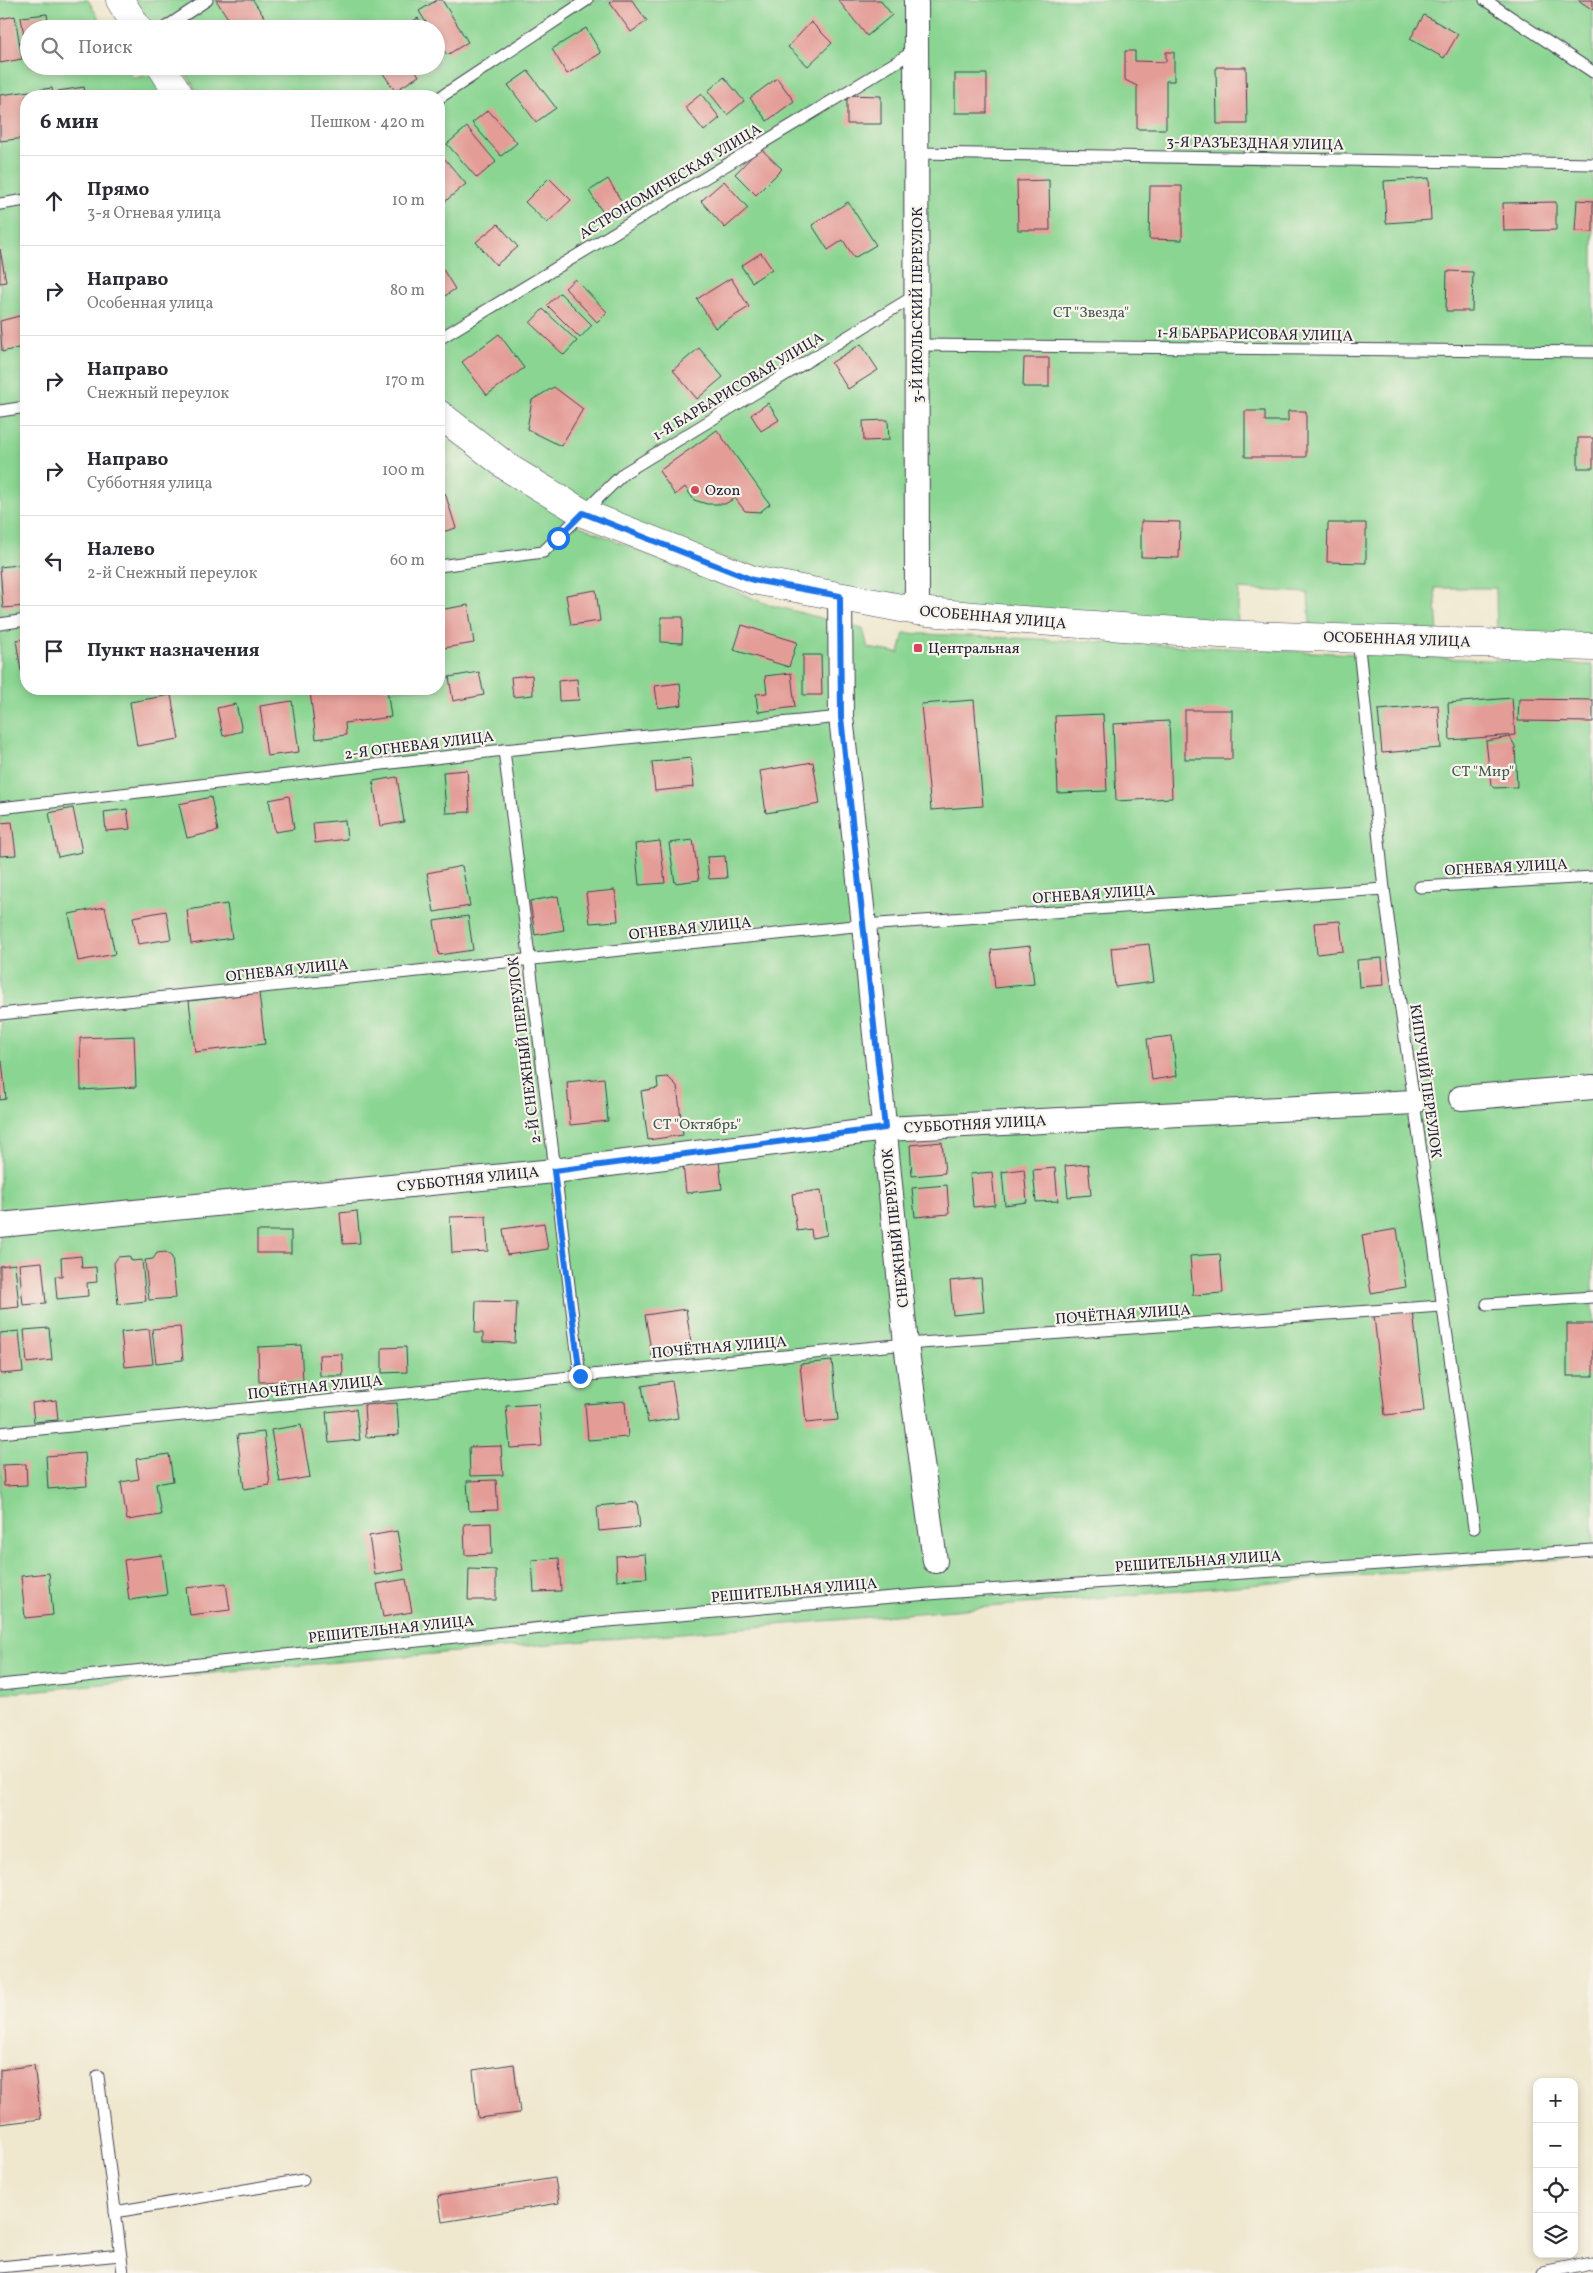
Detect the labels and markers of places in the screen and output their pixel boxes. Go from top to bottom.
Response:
place label: Ozon [705,481,740,502]
marker: Ozon [689,484,701,496]
place label: Центральная [928,639,1020,660]
marker: Центральная [912,642,924,654]

